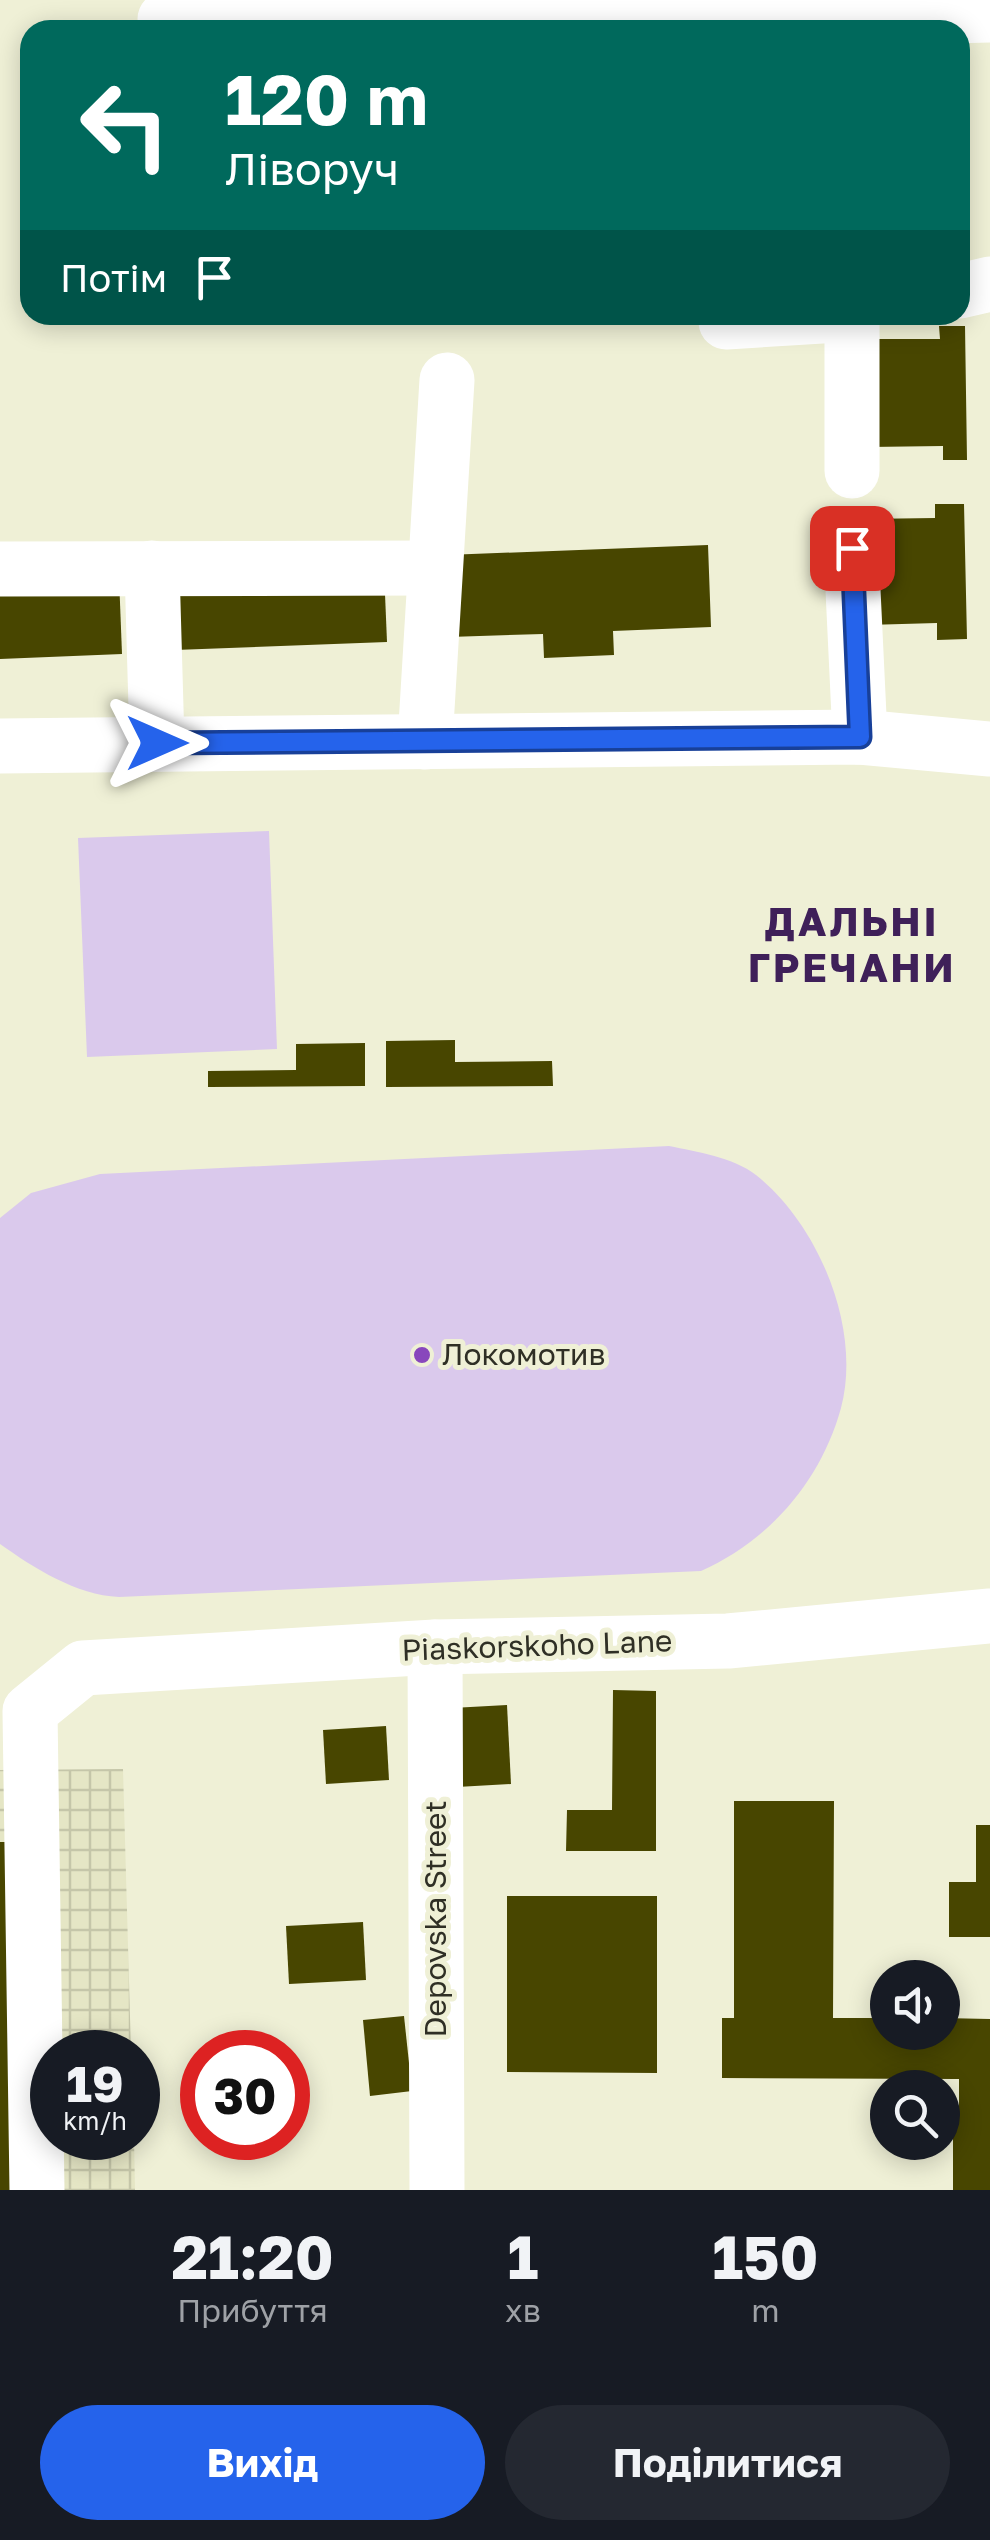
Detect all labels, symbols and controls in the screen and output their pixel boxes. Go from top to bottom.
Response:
text: 120 m [225,56,428,140]
icon: left [60,60,190,190]
text: Ліворуч [225,141,399,195]
icon: arrive [187,250,242,305]
text: Потім [60,255,167,300]
pin [810,506,895,591]
icon: arrive [825,521,880,576]
position arrow [105,691,209,795]
district label: ДАЛЬНІ ГРЕЧАНИ [748,897,956,991]
place label: Локомотив [442,1336,605,1372]
marker: Локомотив [411,1344,433,1366]
street label: Piaskorskoho Lane [401,1622,673,1668]
street label: Depovska Street [417,1801,453,2037]
map controls [870,1960,960,2160]
button: sound [870,1960,960,2050]
speed limit sign: 30 [180,2030,310,2160]
text: 19 [66,2053,124,2113]
button: search [870,2070,960,2160]
text: km/h [63,2105,127,2136]
text: 21:20 [171,2220,334,2292]
text: 1 [507,2220,538,2292]
text: 150 [712,2220,819,2292]
text: Прибуття [177,2291,328,2329]
text: хв [505,2291,541,2329]
text: m [751,2291,780,2329]
button: Вихід [40,2405,485,2520]
button: Поділитися [505,2405,950,2520]

